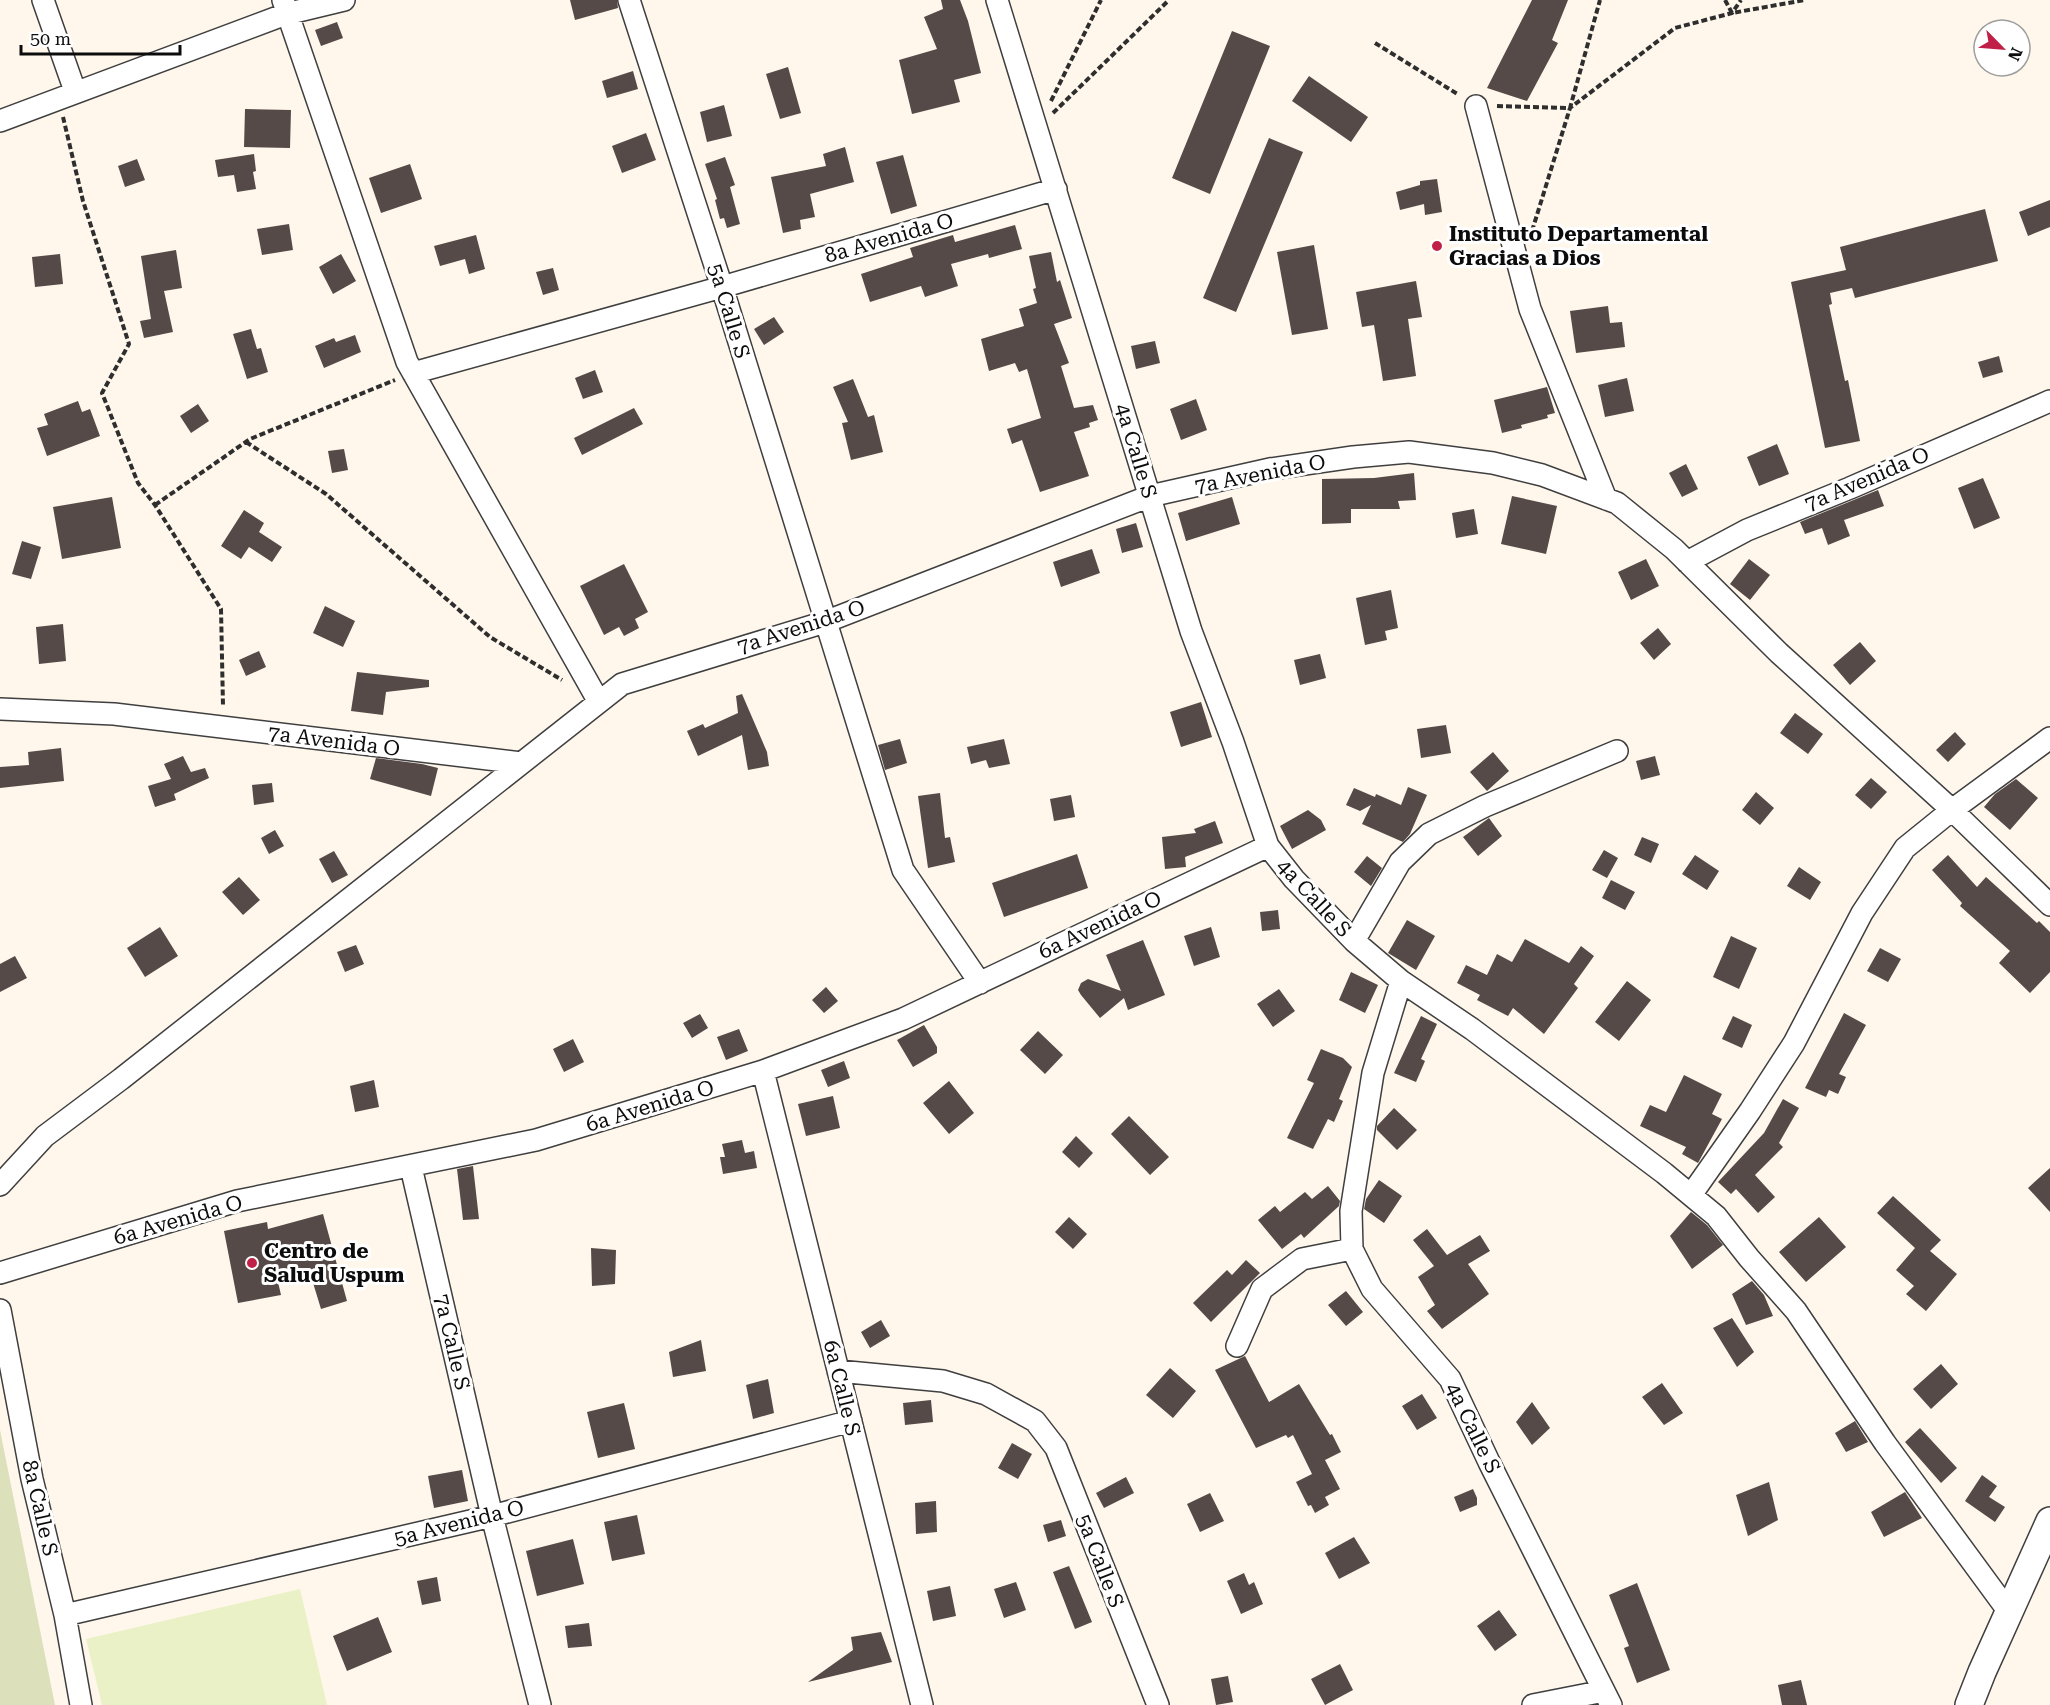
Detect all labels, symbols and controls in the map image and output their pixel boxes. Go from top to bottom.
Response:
scale bar [21,18,180,56]
north arrow [1972,18,2032,78]
text: 50 m [30,28,71,49]
text: N [2004,45,2026,64]
street label: 8a Avenida O [822,208,956,268]
place label: Instituto Departamental Gracias a Dios [1449,222,1708,270]
marker: Instituto Departamental Gracias a Dios [1430,239,1444,253]
street label: 5a Calle S [703,261,755,361]
street label: 4a Calle S [1110,401,1162,501]
street label: 7a Avenida O [1801,442,1933,516]
street label: 7a Avenida O [1193,450,1327,498]
street label: 7a Avenida O [734,595,868,659]
street label: 7a Avenida O [267,721,401,761]
street label: 4a Calle S [1272,854,1356,942]
street label: 6a Avenida O [1035,886,1165,964]
street label: 6a Avenida O [583,1075,717,1137]
street label: 6a Avenida O [111,1190,245,1250]
place label: Centro de Salud Uspum [264,1239,404,1287]
marker: Centro de Salud Uspum [245,1256,259,1270]
street label: 7a Calle S [429,1292,475,1392]
street label: 6a Calle S [819,1338,865,1438]
street label: 4a Calle S [1441,1379,1505,1477]
street label: 8a Calle S [17,1458,63,1558]
street label: 5a Avenida O [392,1495,526,1551]
street label: 5a Calle S [1071,1511,1129,1611]

